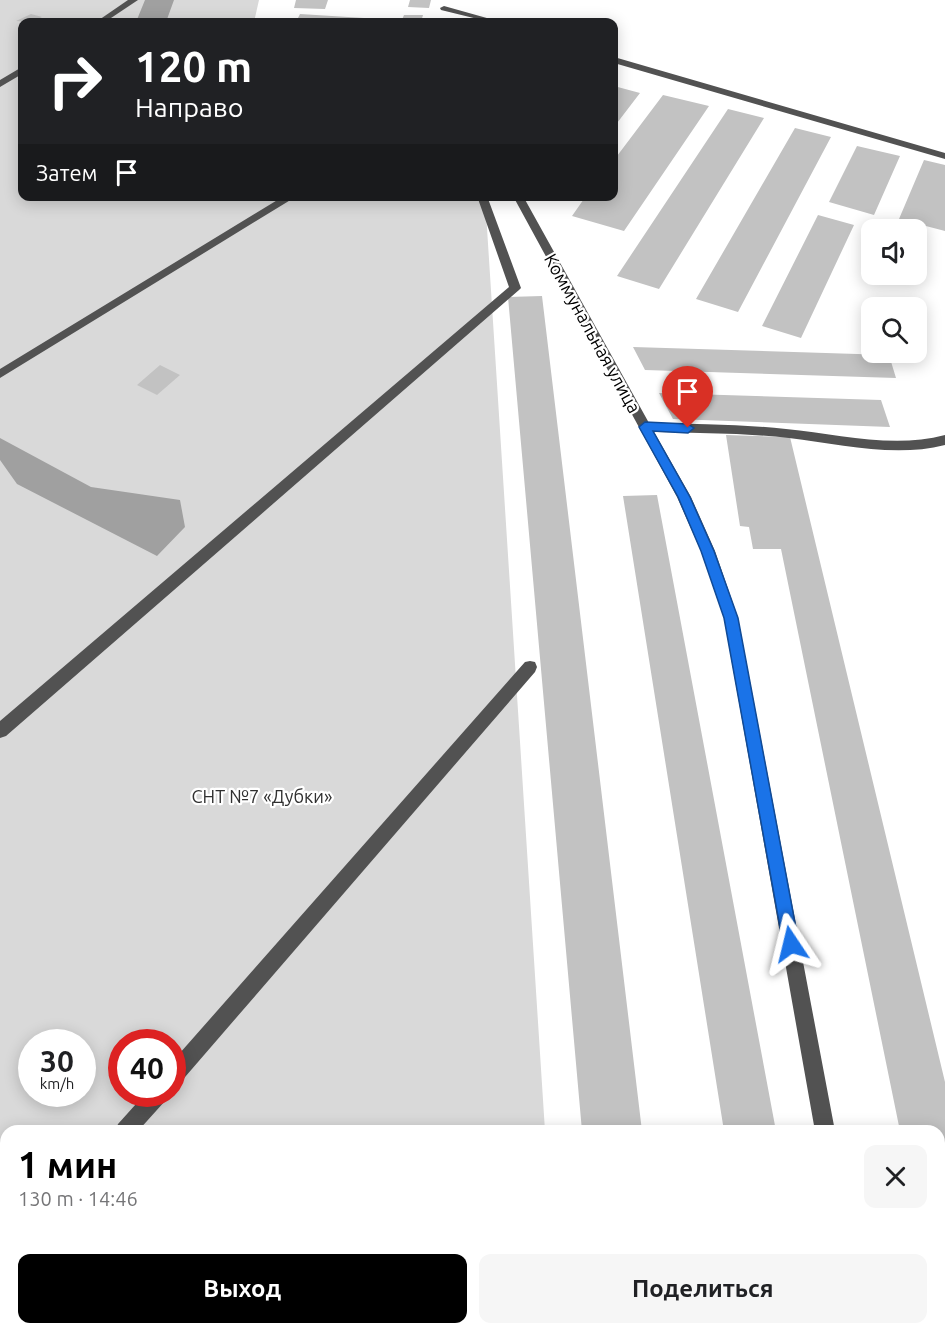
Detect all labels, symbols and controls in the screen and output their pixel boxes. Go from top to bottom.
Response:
icon: right [36,42,114,120]
text: 120 m [135,43,252,90]
text: Направо [135,92,244,122]
icon: arrive [110,156,143,189]
text: Затем [36,160,98,185]
map controls [861,219,927,363]
button: sound [861,219,927,285]
street label: Коммунальная улица [541,250,645,416]
button: search [861,297,927,363]
pin [662,366,713,428]
icon: arrive [671,375,704,408]
park label: СНТ №7 «Дубки» [192,786,332,806]
position arrow [759,912,823,976]
speed limit sign: 40 [108,1029,186,1107]
text: 30 [40,1044,74,1078]
text: km/h [40,1075,74,1092]
text: 1 мин [18,1144,117,1185]
button: close [864,1145,927,1208]
text: 130 m · 14:46 [18,1187,138,1210]
button: Выход [18,1254,467,1323]
button: Поделиться [479,1254,927,1323]

